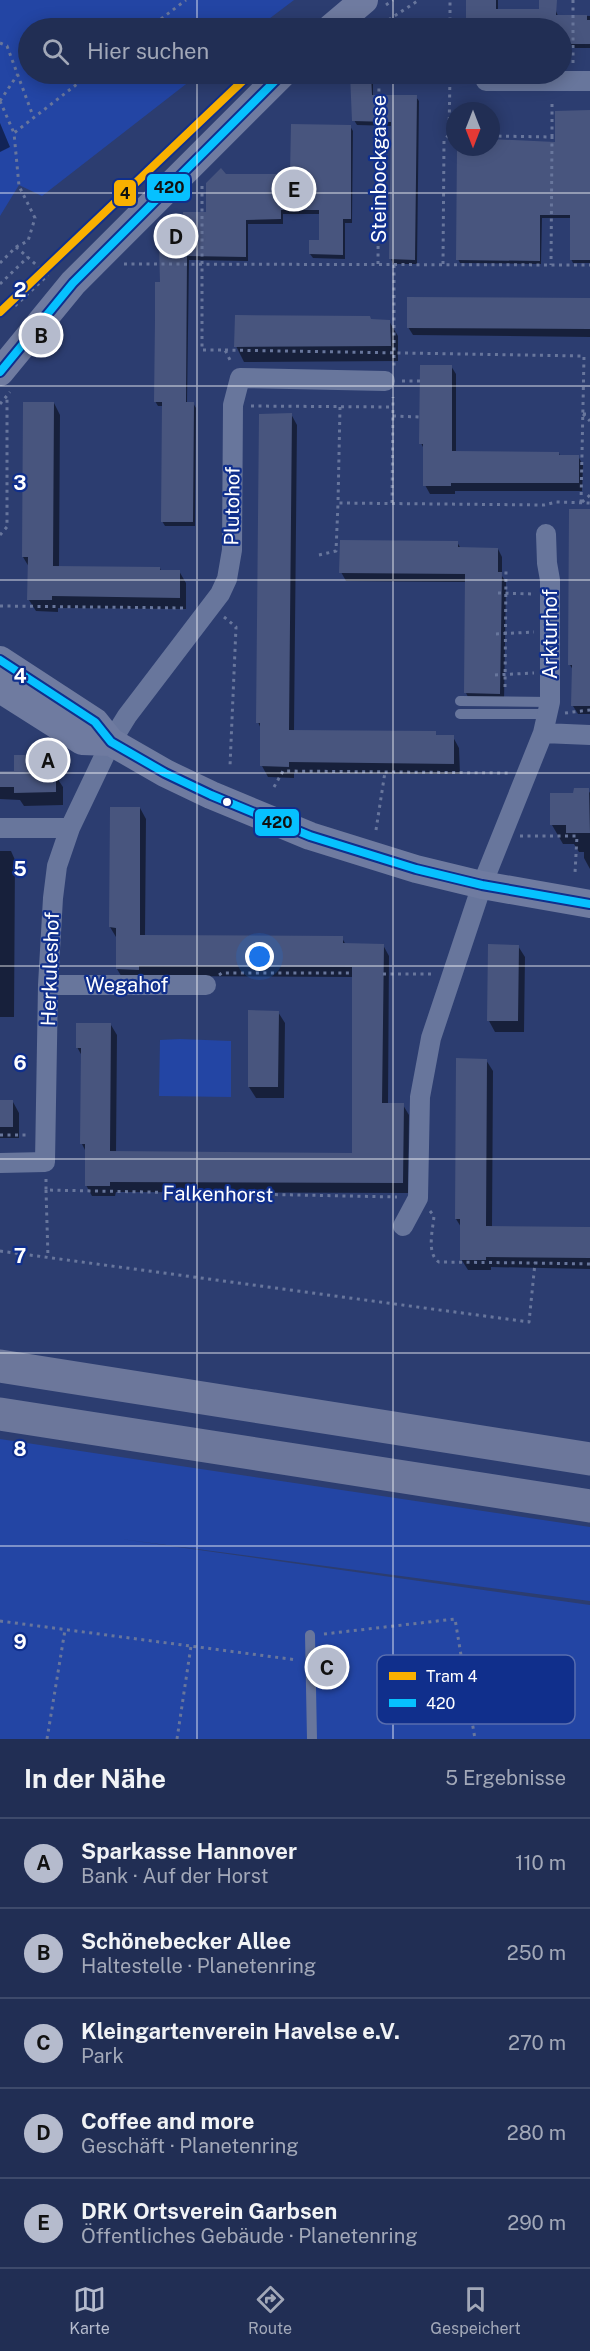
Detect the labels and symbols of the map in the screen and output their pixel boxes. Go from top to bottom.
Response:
street label: Steinbockgasse [367,95,391,243]
north arrow [446,102,500,156]
pin: E [274,166,314,212]
line badge: 420 [146,173,191,202]
text: 420 [154,178,184,197]
line badge: 4 [113,179,137,207]
text: 4 [120,184,131,203]
pin: D [156,214,195,258]
text: 2 [14,278,26,302]
pin: B [22,312,60,358]
street label: Plutohof [219,466,245,546]
text: 3 [13,471,27,495]
street label: Arkturhof [538,589,562,679]
text: 4 [13,664,27,688]
pin: A [28,738,68,783]
unlabelled marker [221,796,233,808]
line badge: 420 [254,808,300,837]
text: 420 [262,813,292,832]
text: 5 [13,857,27,881]
street label: Herkuleshof [36,911,64,1027]
your location [245,942,274,971]
street label: Wegahof [86,973,169,997]
text: 6 [13,1051,27,1075]
street label: Falkenhorst [162,1181,274,1207]
text: 7 [14,1244,26,1268]
text: 8 [13,1437,27,1461]
text: 9 [13,1630,27,1654]
pin: C [308,1644,346,1690]
legend [377,1655,575,1724]
text: Tram 4 [426,1667,478,1686]
text: 420 [426,1694,456,1713]

